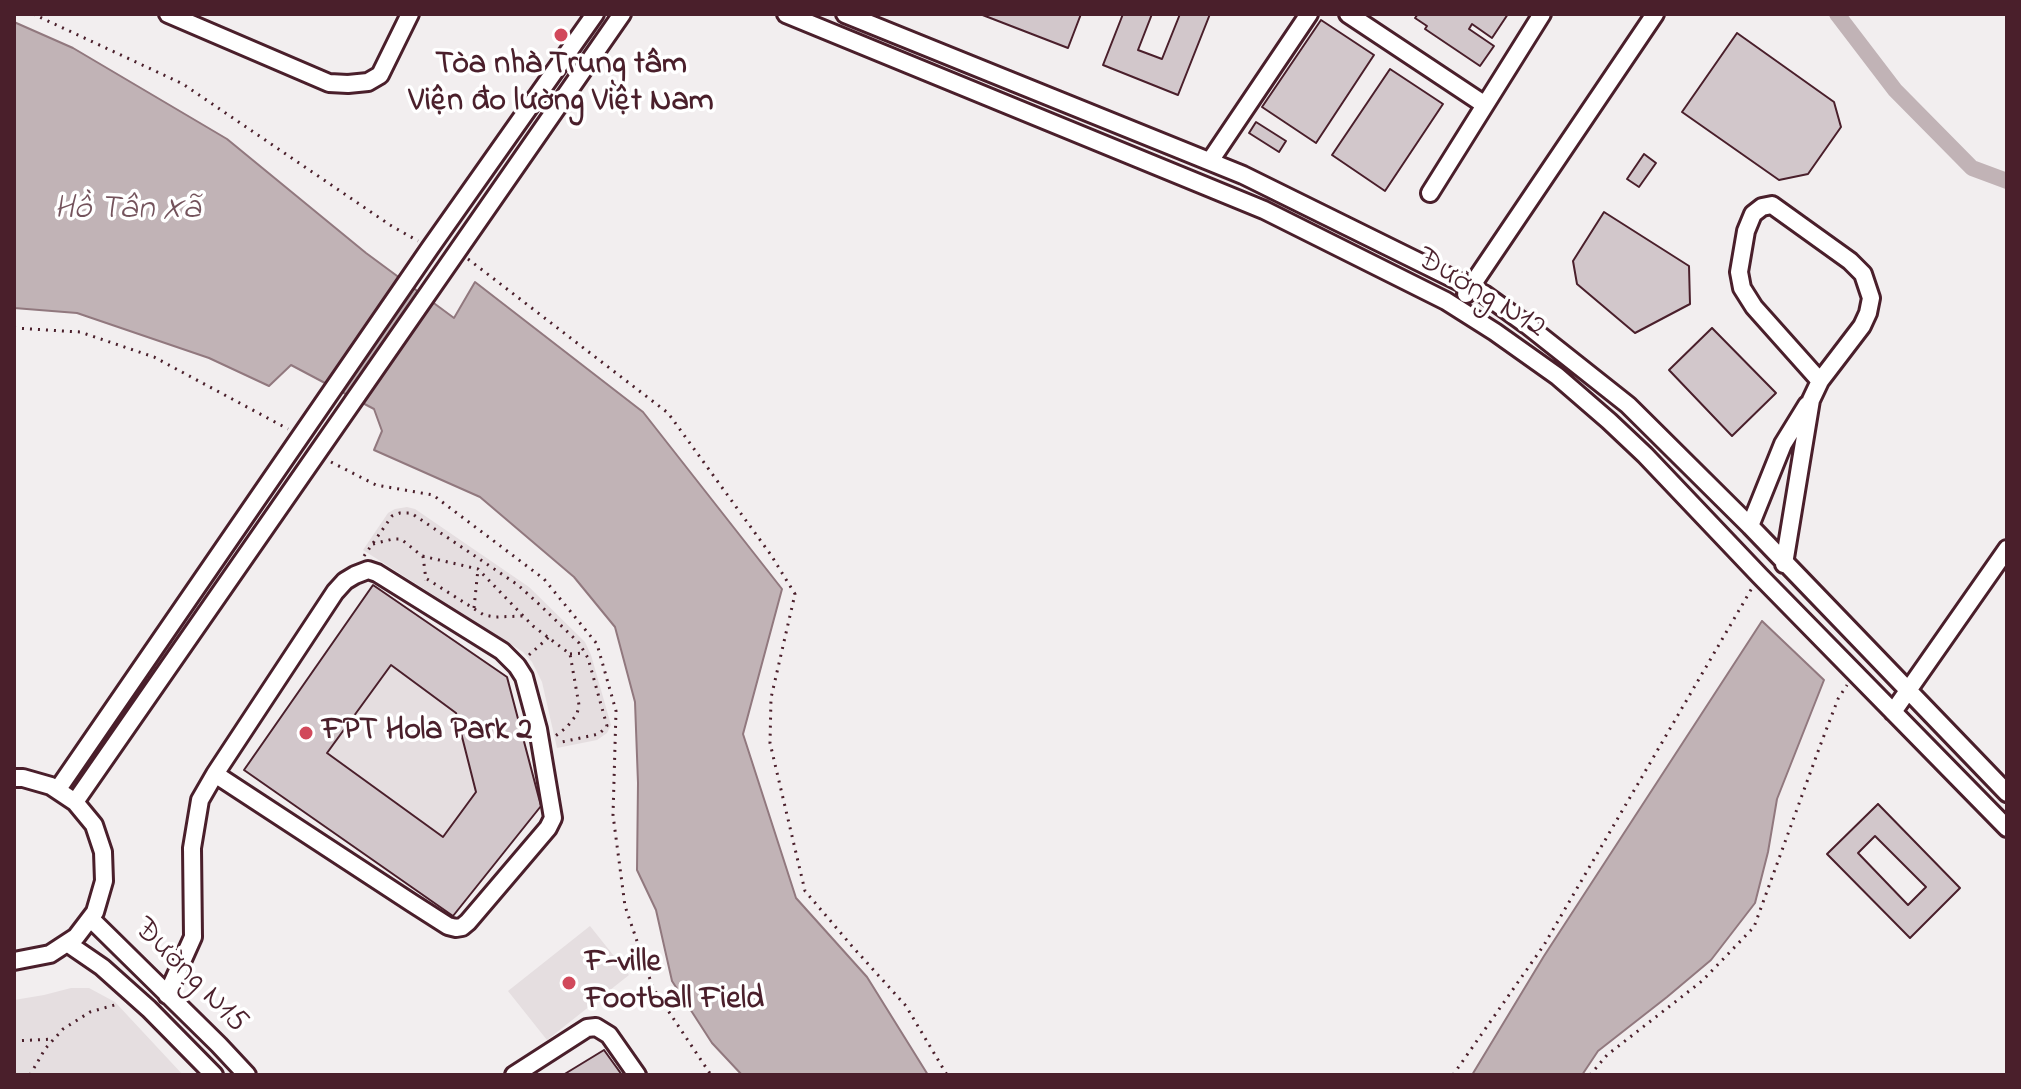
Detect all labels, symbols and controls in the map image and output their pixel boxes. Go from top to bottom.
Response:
marker: Tòa nhà Trung tâm Viện đo lường Việt Nam [552,26,570,44]
place label: Tòa nhà Trung tâm Viện đo lường Việt Nam [408,48,714,123]
water label: Hồ Tân Xã [54,191,200,231]
street label: Đường N12 [1408,241,1552,349]
place label: FPT Hola Park 2 [322,714,532,752]
marker: FPT Hola Park 2 [297,724,315,742]
street label: Đường N15 [124,912,254,1042]
place label: F-ville Football Field [585,946,764,1021]
marker: F-ville Football Field [560,974,578,992]

